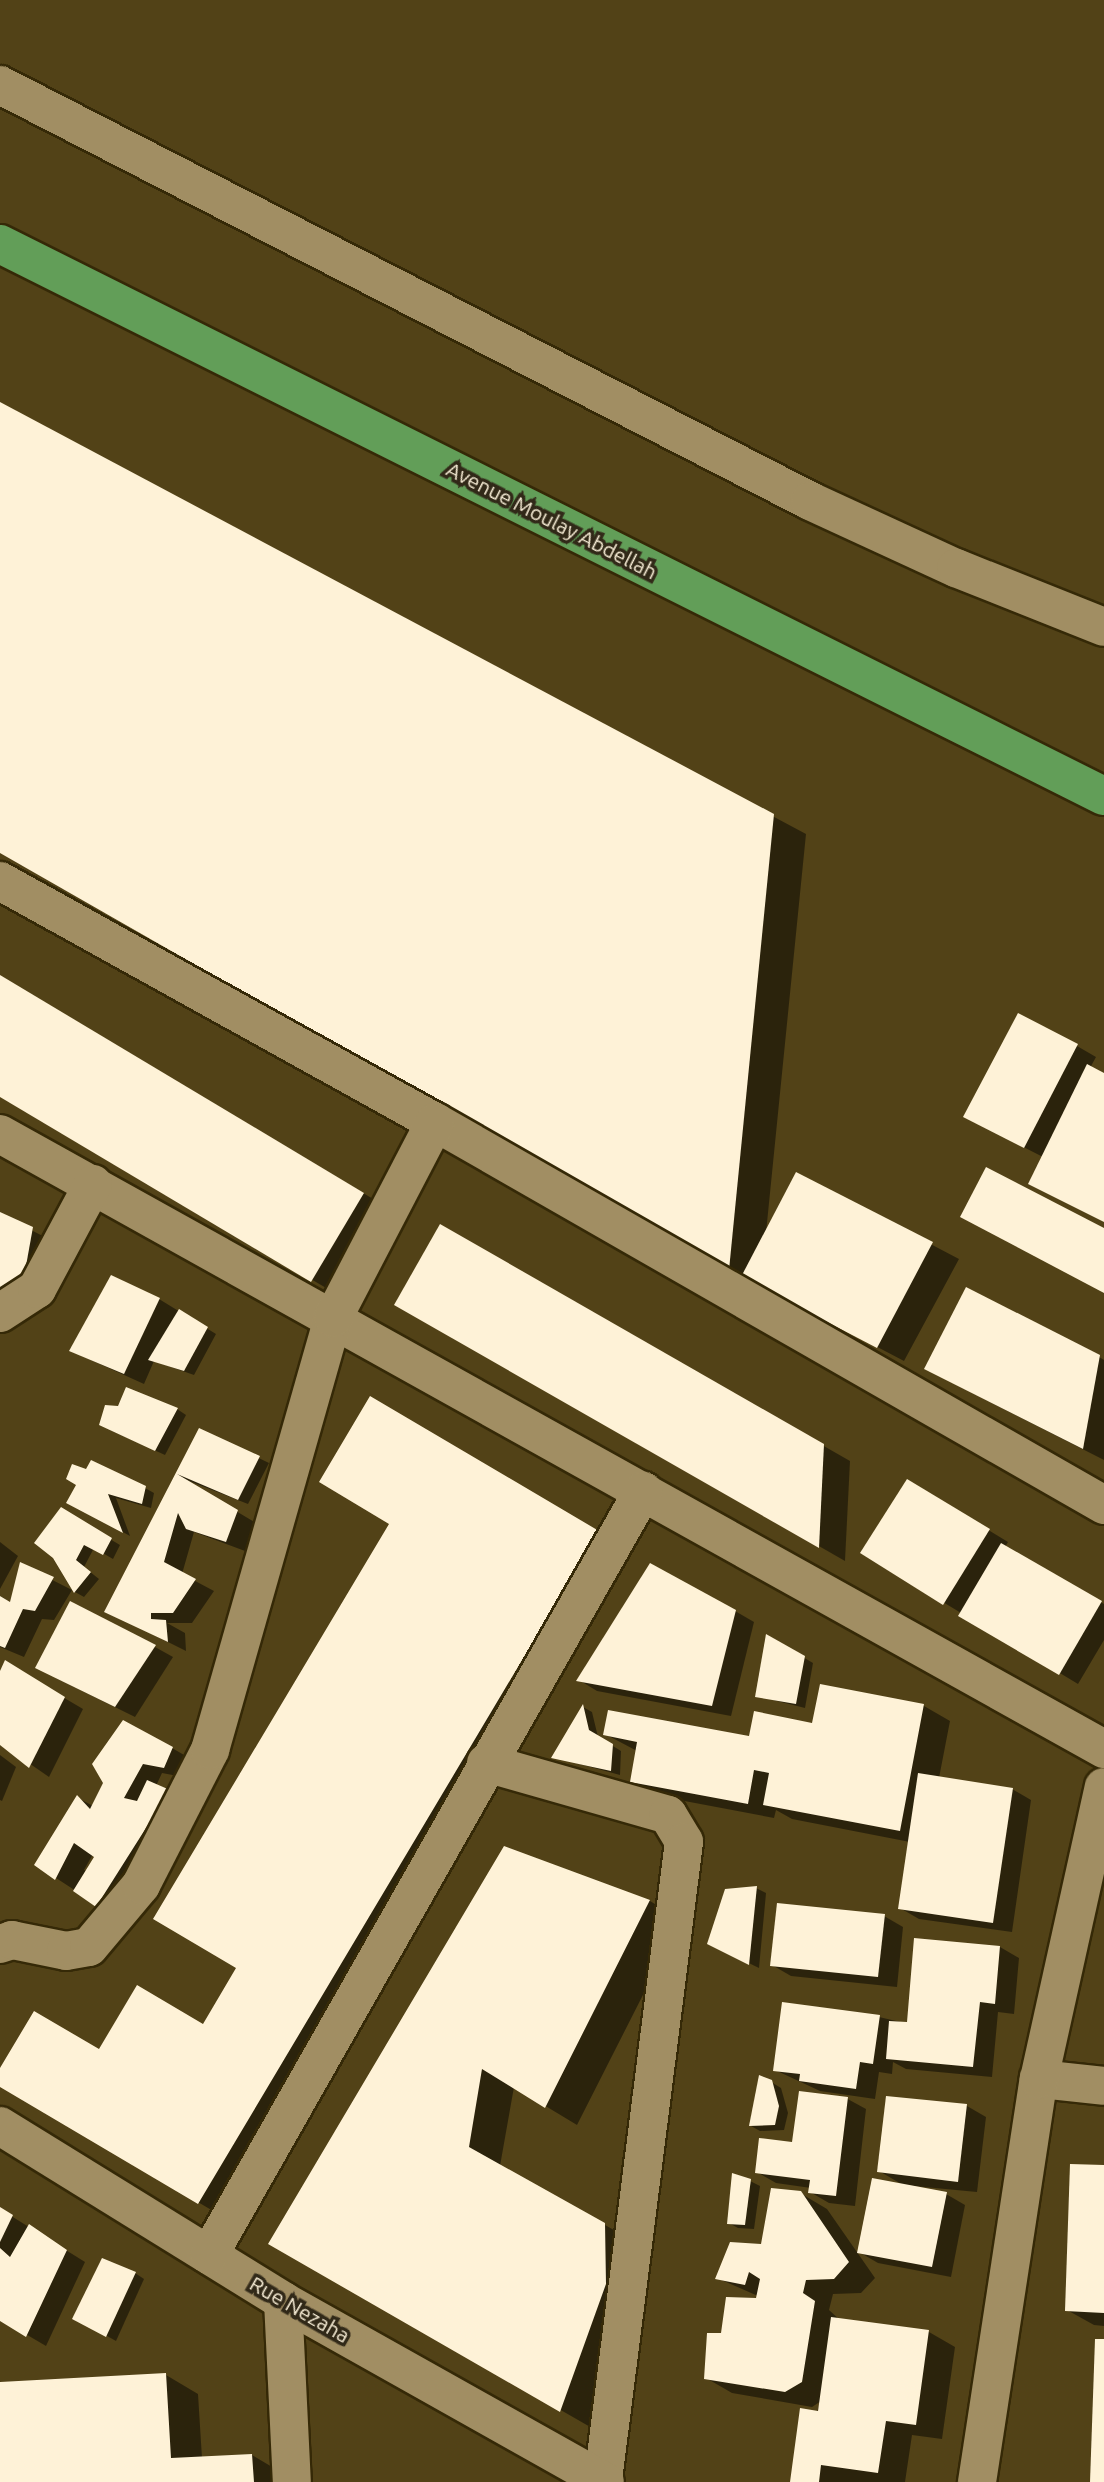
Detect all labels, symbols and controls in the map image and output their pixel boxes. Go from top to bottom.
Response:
street label: Avenue Moulay Abdellah [442,456,662,584]
street label: Rue Nezaha [246,2270,354,2348]

